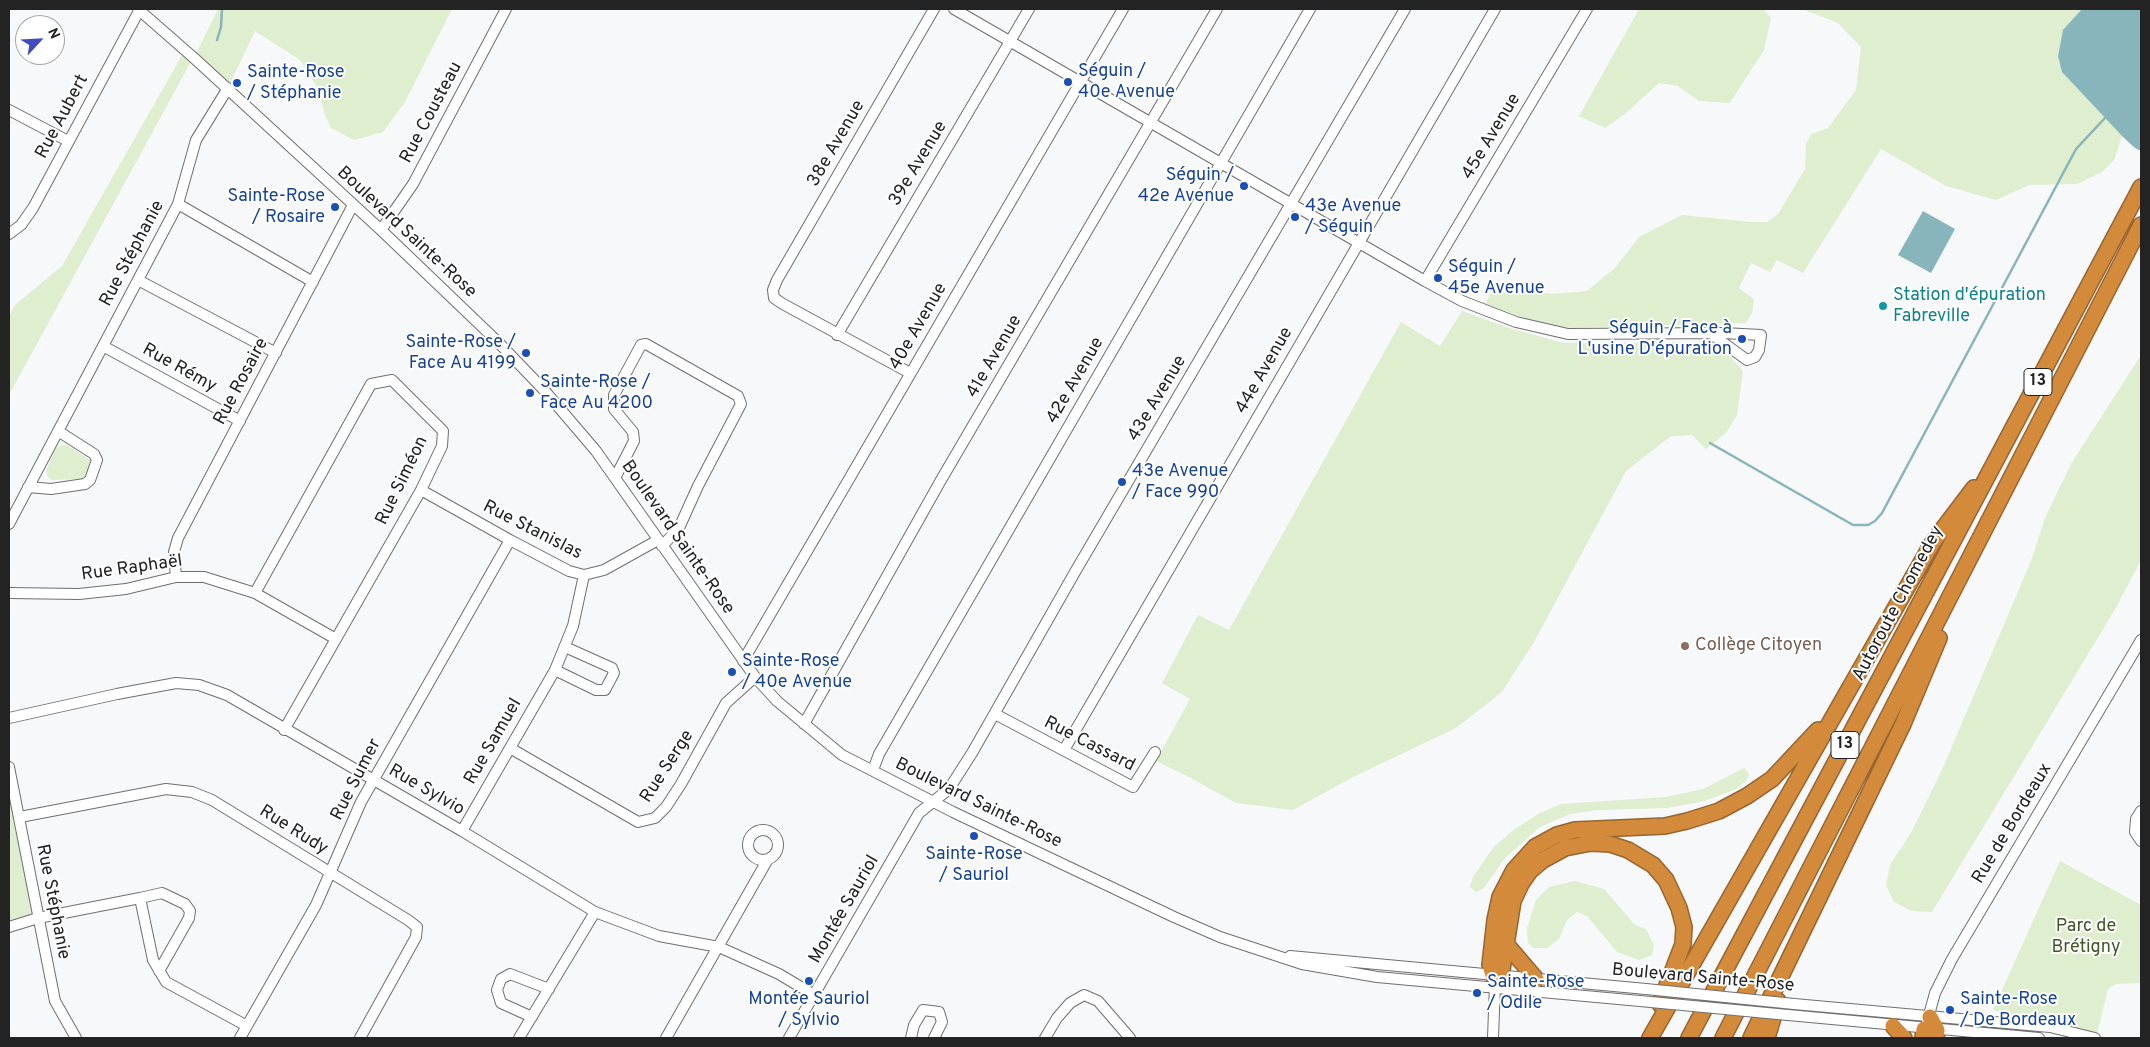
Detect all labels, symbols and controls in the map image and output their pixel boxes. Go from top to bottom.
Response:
north arrow [15,15,65,65]
text: N [43,26,63,42]
street label: Rue Cousteau [396,59,468,167]
place label: Séguin / 40e Avenue [1078,61,1175,104]
place label: Sainte-Rose / Stéphanie [247,62,344,104]
street label: Rue Aubert [32,71,94,163]
marker: Séguin / 40e Avenue [1062,76,1074,88]
marker: Sainte-Rose / Stéphanie [231,77,243,89]
street label: 45e Avenue [1458,90,1526,184]
street label: 38e Avenue [804,97,870,191]
street label: 39e Avenue [885,118,953,210]
street label: Boulevard Sainte-Rose [332,163,480,303]
place label: Séguin / 42e Avenue [1138,165,1234,208]
marker: Séguin / 42e Avenue [1238,180,1250,192]
place label: Sainte-Rose / Rosaire [228,186,325,228]
place label: 43e Avenue / Séguin [1305,196,1401,238]
street label: Rue Stéphanie [96,197,170,311]
marker: Sainte-Rose / Rosaire [329,201,341,213]
marker: 43e Avenue / Séguin [1289,211,1301,223]
place label: Séguin / 45e Avenue [1448,257,1544,300]
marker: Séguin / 45e Avenue [1432,272,1444,284]
street label: 40e Avenue [885,280,953,374]
place label: Station d'épuration Fabreville [1893,285,2046,328]
marker: Station d'épuration Fabreville [1877,300,1889,312]
street label: 41e Avenue [963,312,1027,402]
place label: Séguin / Face à L'usine D'épuration [1577,318,1732,360]
street label: 44e Avenue [1232,324,1298,418]
place label: Sainte-Rose / Face Au 4199 [405,332,516,374]
marker: Séguin / Face à L'usine D'épuration [1736,333,1748,345]
street label: 42e Avenue [1043,334,1109,428]
street label: Rue Rosaire [210,335,274,429]
street label: Rue Rémy [138,340,220,398]
marker: Sainte-Rose / Face Au 4199 [520,347,532,359]
street label: 43e Avenue [1124,352,1192,446]
road number: 13 [2024,368,2052,396]
place label: Sainte-Rose / Face Au 4200 [540,372,653,414]
marker: Sainte-Rose / Face Au 4200 [524,387,536,399]
street label: Rue Siméon [372,433,434,529]
street label: Boulevard Sainte-Rose [616,457,738,619]
place label: 43e Avenue / Face 990 [1132,461,1228,504]
marker: 43e Avenue / Face 990 [1116,476,1128,488]
street label: Rue Stanislas [479,497,585,565]
street label: Autoroute Chomedey [1849,523,1949,685]
street label: Rue Raphaël [80,551,184,587]
place label: Collège Citoyen [1695,635,1822,657]
marker: Collège Citoyen [1679,640,1691,652]
place label: Sainte-Rose / 40e Avenue [742,651,852,694]
marker: Sainte-Rose / 40e Avenue [726,666,738,678]
street label: Rue Samuel [461,695,527,789]
street label: Rue Cassard [1040,713,1138,777]
street label: Rue Serge [637,727,699,807]
road number: 13 [1831,732,1859,758]
street label: Rue Sumer [327,735,387,825]
street label: Boulevard Sainte-Rose [891,754,1065,854]
street label: Rue de Bordeaux [1968,760,2058,888]
street label: Rue Sylvio [384,761,468,821]
street label: Rue Rudy [255,801,331,861]
marker: Sainte-Rose / Sauriol [968,830,980,842]
street label: Rue Stéphanie [30,842,74,962]
place label: Sainte-Rose / Sauriol [925,844,1023,886]
street label: Montée Sauriol [805,852,885,968]
park label: Parc de Brétigny [2052,916,2120,959]
street label: Boulevard Sainte-Rose [1611,960,1795,998]
place label: Sainte-Rose / Odile [1487,972,1584,1014]
marker: Montée Sauriol / Sylvio [803,975,815,987]
marker: Sainte-Rose / Odile [1471,987,1483,999]
place label: Montée Sauriol / Sylvio [748,989,870,1032]
place label: Sainte-Rose / De Bordeaux [1960,989,2076,1032]
marker: Sainte-Rose / De Bordeaux [1944,1004,1956,1016]

